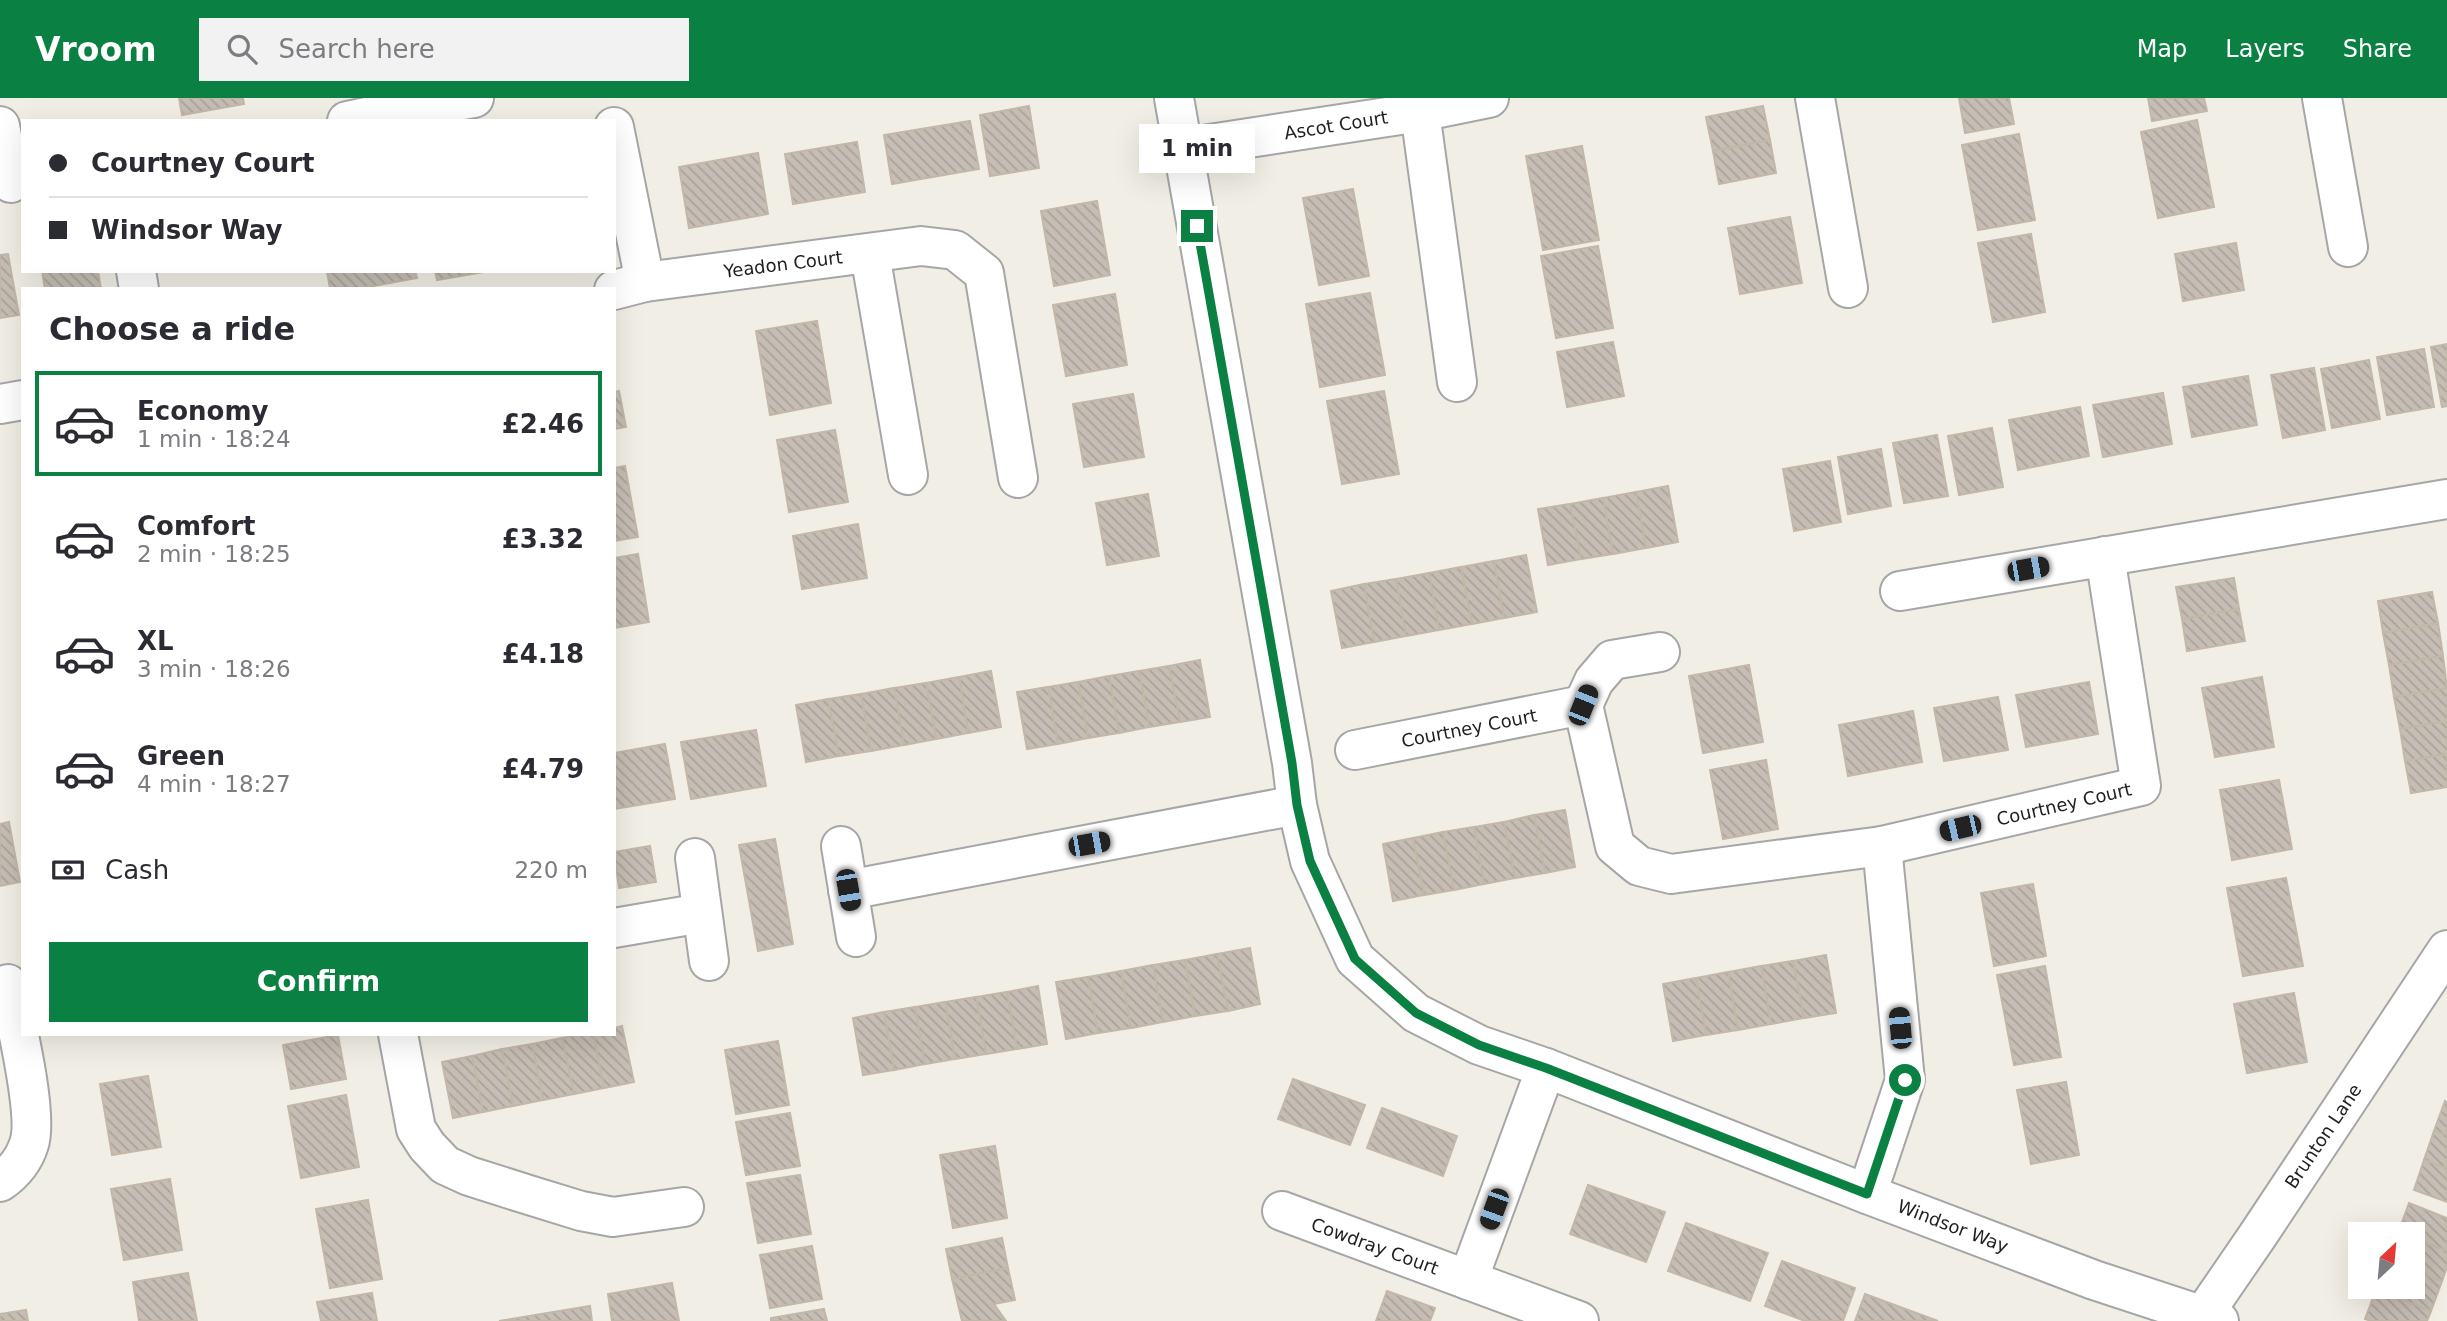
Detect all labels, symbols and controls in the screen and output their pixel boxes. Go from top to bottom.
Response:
search box [199,18,689,81]
text: Vroom [35,30,157,69]
icon: search [223,30,261,68]
text: Search here [279,34,435,64]
text: Map [2137,35,2187,63]
text: Layers [2225,35,2305,63]
text: Share [2343,35,2412,63]
street label: Ascot Court [1283,106,1389,144]
callout: 1 min [1139,124,1255,174]
text: 1 min [1161,135,1233,161]
text: Courtney Court [91,148,315,178]
route end [1181,210,1213,242]
text: Windsor Way [91,215,282,245]
street label: Yeadon Court [721,246,844,282]
text: Choose a ride [49,310,295,348]
icon: car [53,392,116,455]
text: Economy [137,396,268,426]
text: £2.46 [502,409,584,439]
text: 1 min · 18:24 [137,426,291,452]
icon: car [53,507,116,570]
text: Comfort [137,511,255,541]
text: £3.32 [502,524,584,554]
text: 2 min · 18:25 [137,541,291,567]
car [2006,555,2051,583]
icon: car [53,622,116,685]
text: XL [137,626,174,656]
text: £4.18 [502,639,584,669]
text: 3 min · 18:26 [137,656,291,682]
car [1566,682,1601,728]
street label: Courtney Court [1399,705,1539,751]
icon: car [53,737,116,800]
text: Green [137,741,225,771]
text: £4.79 [502,754,584,784]
text: 4 min · 18:27 [137,771,291,797]
street label: Courtney Court [1995,778,2133,830]
car [1938,813,1983,843]
car [1067,830,1112,858]
icon: cash [49,851,87,889]
text: Cash [105,855,169,885]
text: 220 m [514,857,588,883]
car [835,867,862,913]
button: Confirm [49,942,588,1022]
car [1888,1006,1913,1050]
route start [1889,1064,1921,1096]
street label: Brunton Lane [2280,1080,2366,1192]
car [1477,1186,1512,1232]
street label: Windsor Way [1895,1195,2012,1257]
street label: Cowdray Court [1308,1213,1442,1279]
north arrow [2348,1222,2426,1298]
map controls [2348,1222,2425,1299]

